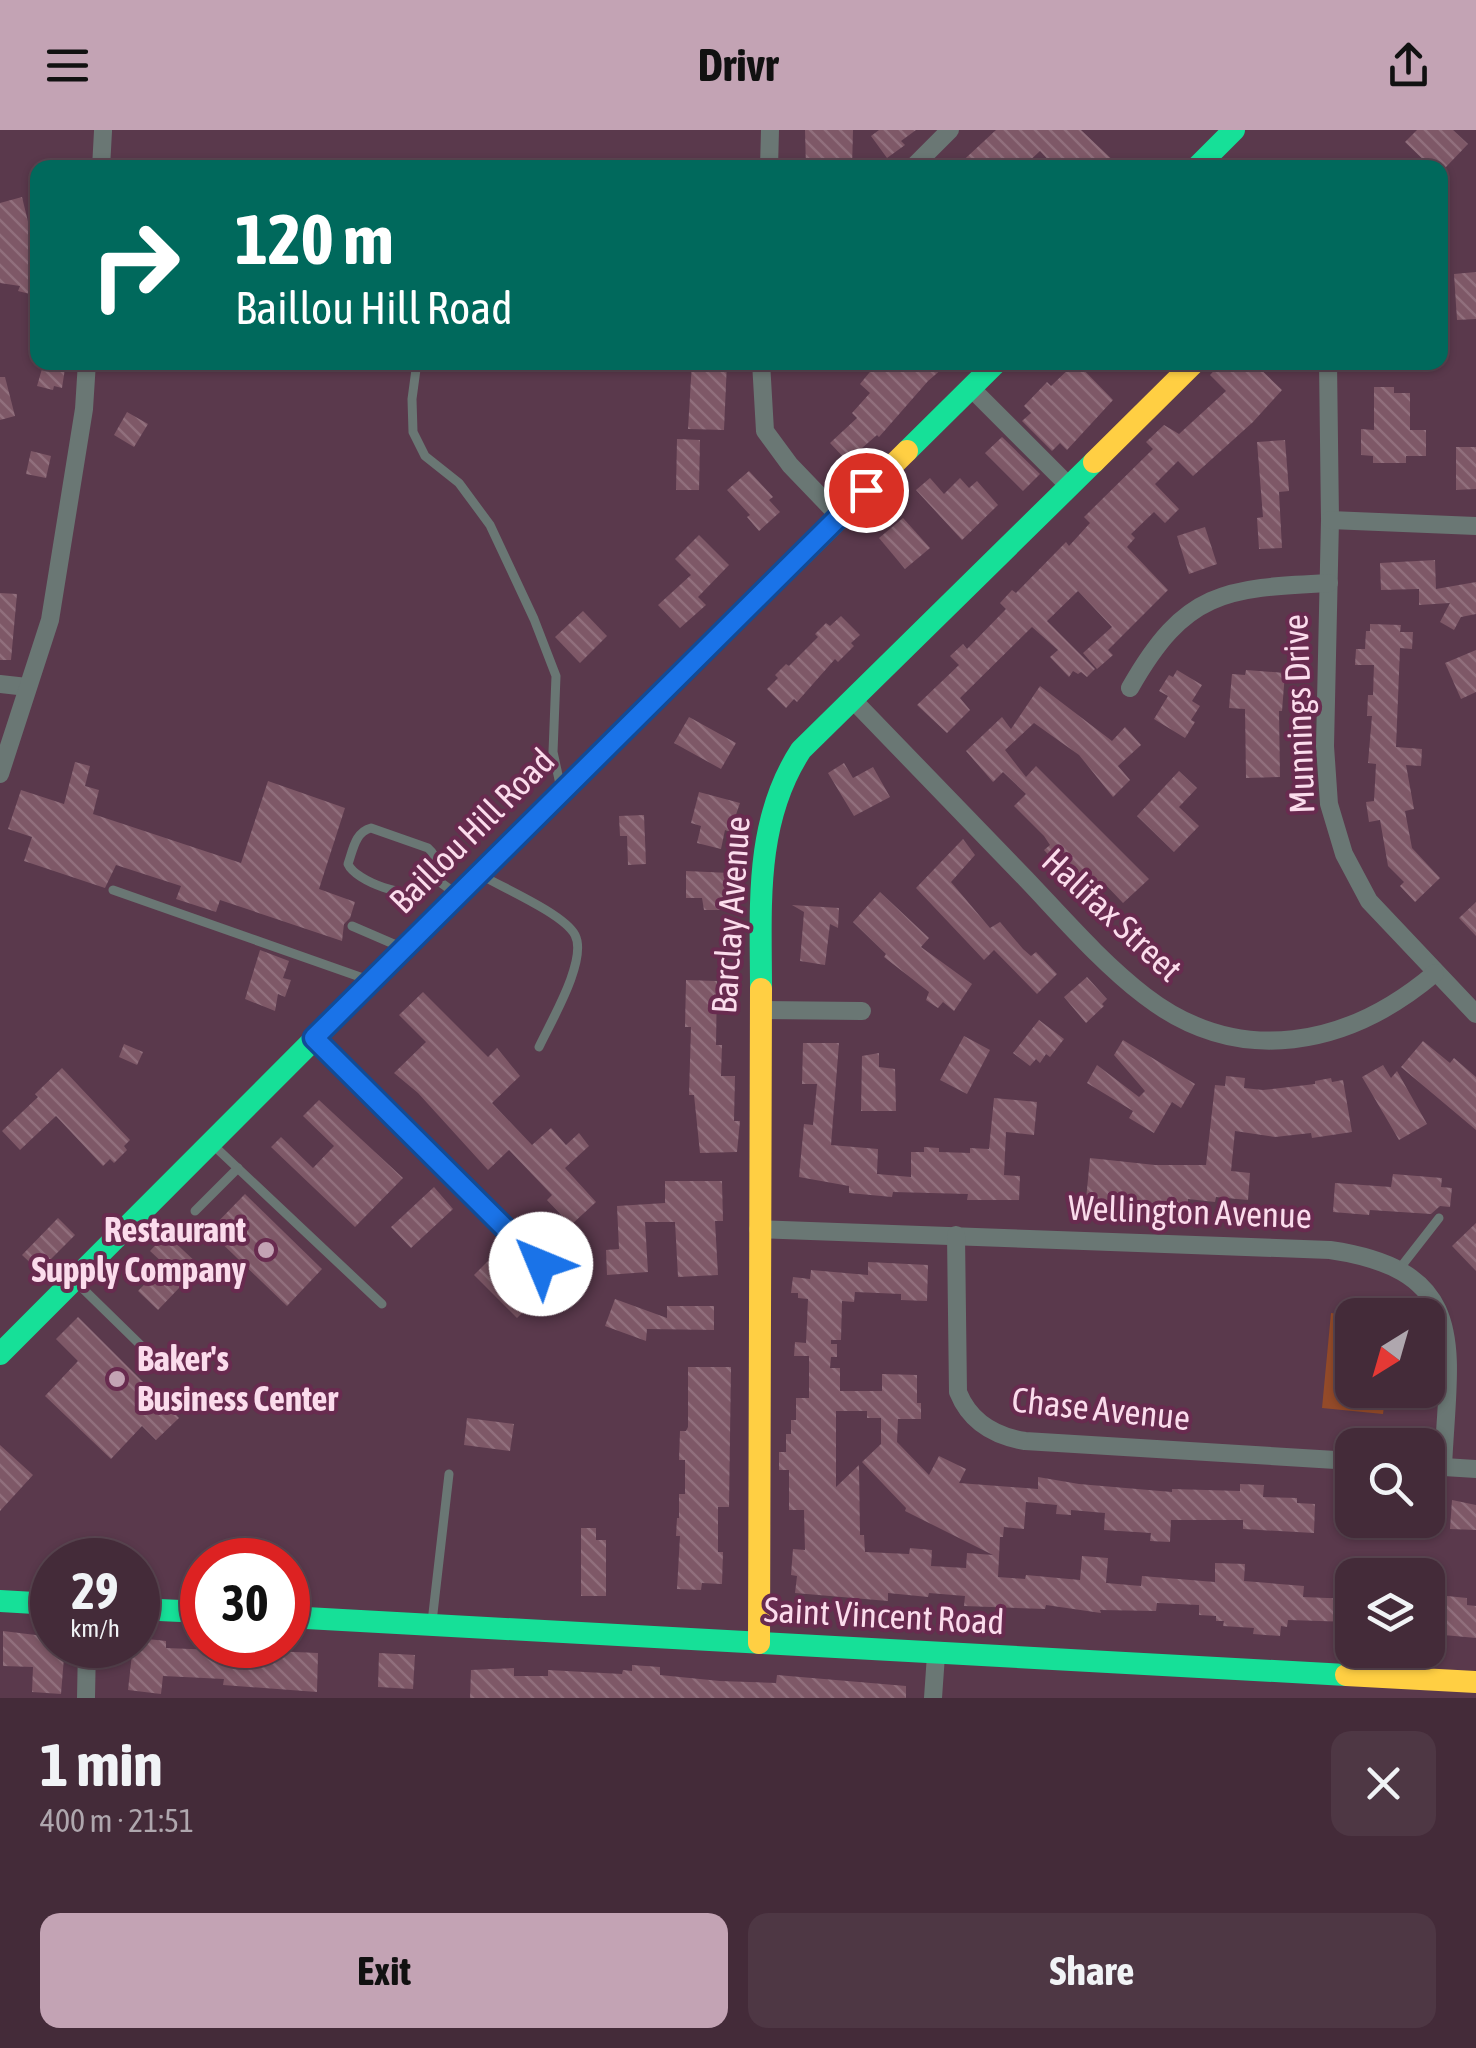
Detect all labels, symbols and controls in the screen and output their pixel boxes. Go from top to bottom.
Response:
icon: menu [40,38,95,93]
icon: share [1381,38,1436,93]
text: Drivr [698,39,778,91]
text: 120 m [235,199,394,279]
icon: right [70,200,200,330]
text: Baillou Hill Road [235,282,512,334]
pin [824,448,909,533]
icon: arrive [839,463,894,518]
street label: Munnings Drive [1275,614,1321,814]
street label: Baillou Hill Road [381,740,562,921]
street label: Barclay Avenue [703,815,757,1015]
street label: Halifax Street [1035,840,1191,989]
street label: Wellington Avenue [1068,1187,1312,1235]
place label: Restaurant Supply Company [31,1209,247,1289]
position arrow [489,1212,593,1316]
marker: Restaurant Supply Company [255,1239,277,1261]
north arrow [1335,1298,1445,1408]
map controls [1335,1298,1445,1668]
place label: Baker's Business Center [137,1338,339,1418]
marker: Baker's Business Center [106,1368,128,1390]
street label: Chase Avenue [1010,1379,1192,1437]
button: search [1335,1428,1445,1538]
speed limit sign: 30 [180,1538,310,1668]
button: layers [1335,1558,1445,1668]
text: 29 [71,1562,118,1620]
street label: Saint Vincent Road [763,1589,1005,1641]
text: km/h [70,1614,120,1642]
text: 1 min [40,1730,163,1799]
button: close [1331,1731,1436,1836]
text: 400 m · 21:51 [40,1802,194,1839]
button: Exit [40,1913,728,2028]
button: Share [748,1913,1436,2028]

